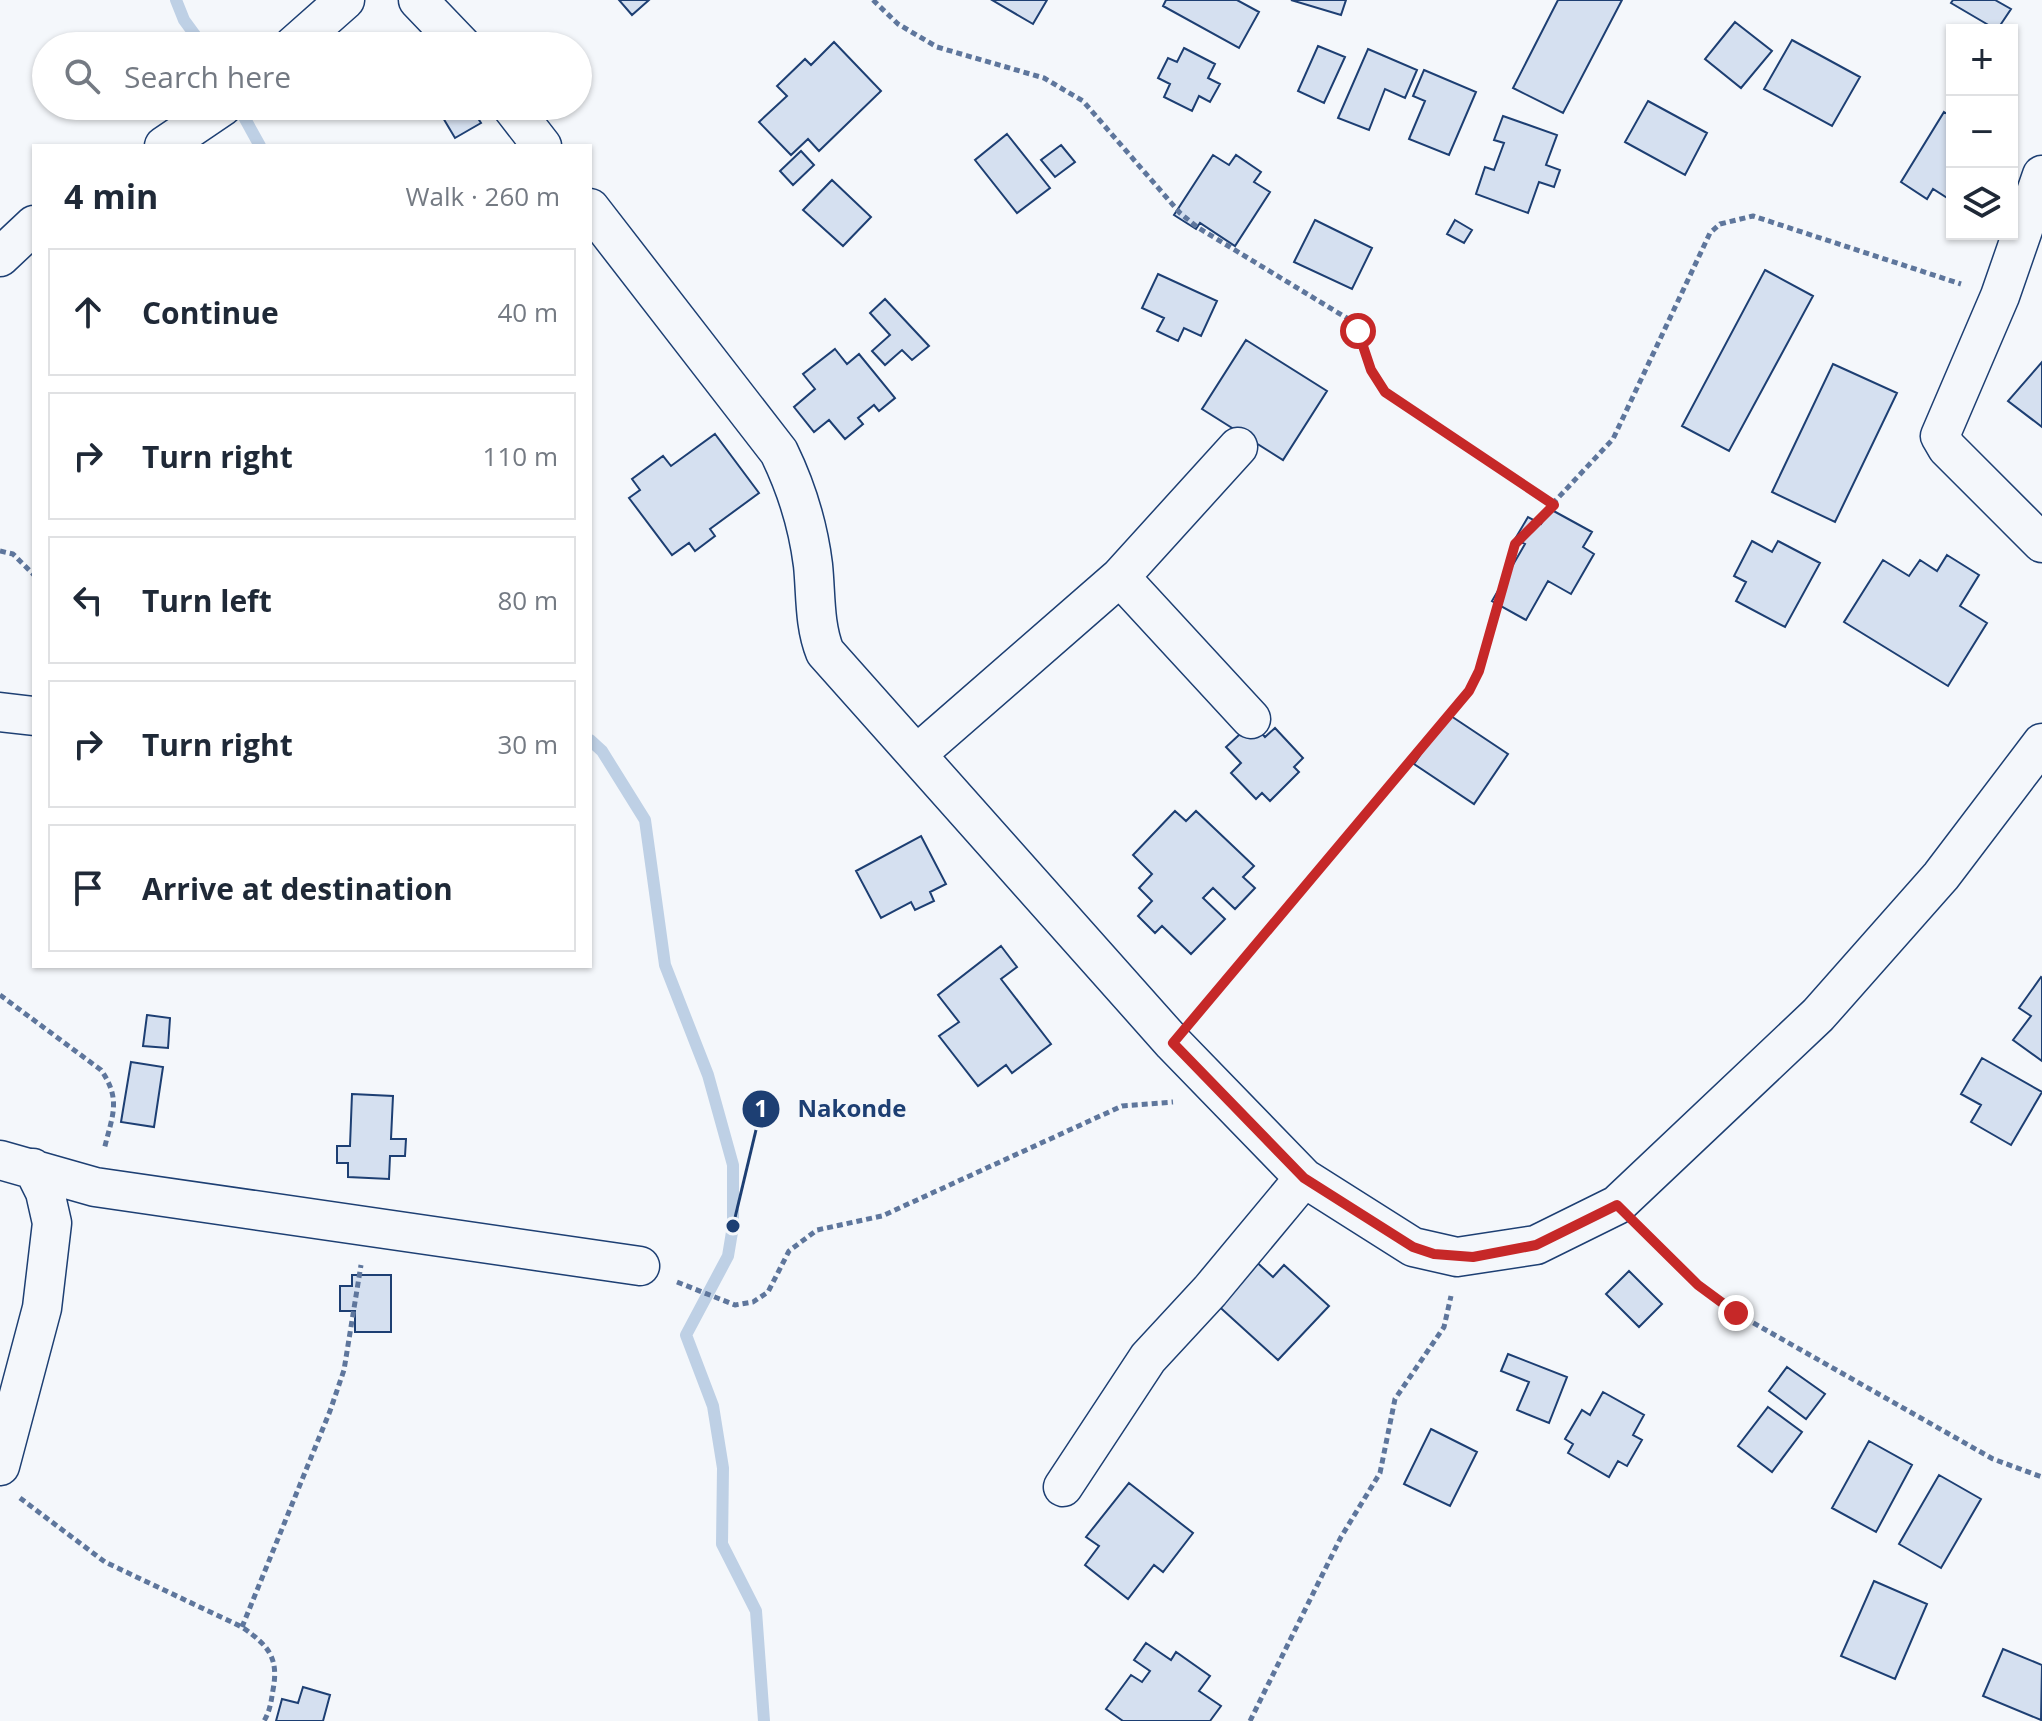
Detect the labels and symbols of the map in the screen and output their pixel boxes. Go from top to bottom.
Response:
route start [1340,313,1376,349]
callout: Nakonde [741,1085,922,1133]
text: 1 [754,1091,768,1124]
text: Nakonde [798,1091,906,1124]
route end [1718,1295,1754,1331]

